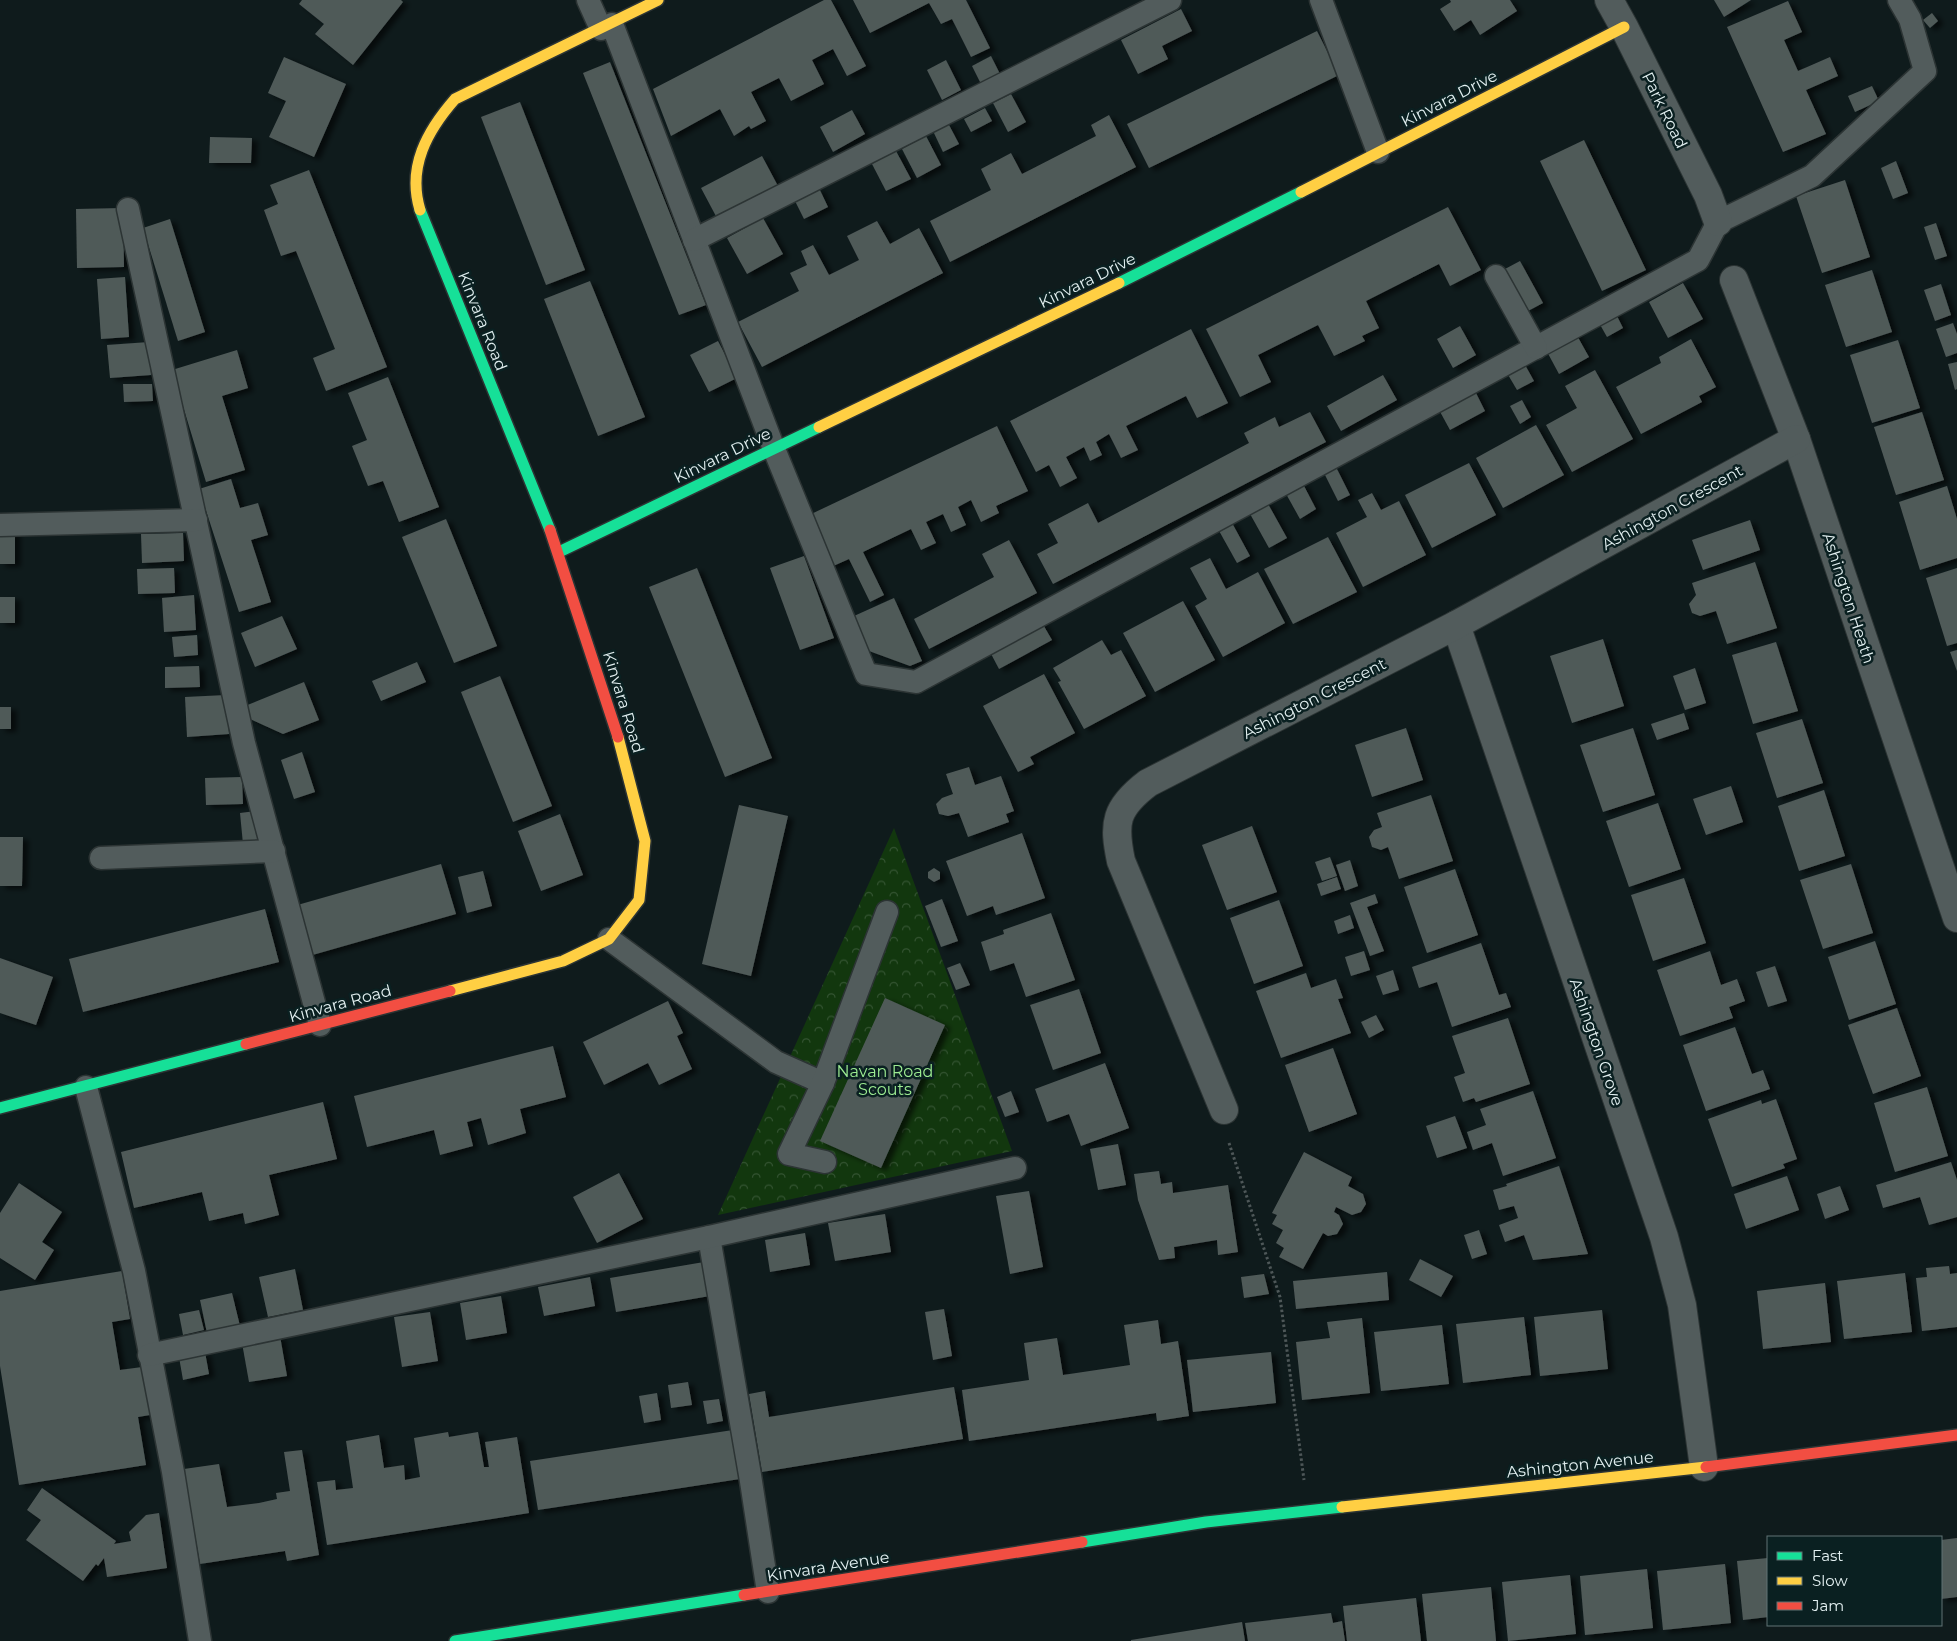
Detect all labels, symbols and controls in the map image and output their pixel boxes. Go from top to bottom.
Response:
street label: Kinvara Drive [1398,66,1501,131]
street label: Park Road [1638,69,1691,151]
street label: Kinvara Drive [1036,249,1139,312]
street label: Kinvara Road [454,269,511,374]
street label: Kinvara Drive [671,424,774,487]
street label: Ashington Crescent [1598,461,1746,554]
street label: Ashington Heath [1818,530,1879,666]
street label: Kinvara Road [599,649,648,755]
street label: Ashington Crescent [1239,654,1389,743]
street label: Ashington Grove [1566,976,1627,1109]
street label: Kinvara Road [287,981,393,1026]
park label: Navan Road Scouts [837,1062,933,1099]
street label: Ashington Avenue [1506,1447,1655,1482]
legend [1767,1536,1942,1626]
text: Fast [1812,1546,1843,1565]
street label: Kinvara Avenue [765,1547,891,1586]
text: Slow [1812,1571,1848,1590]
text: Jam [1811,1596,1844,1615]

